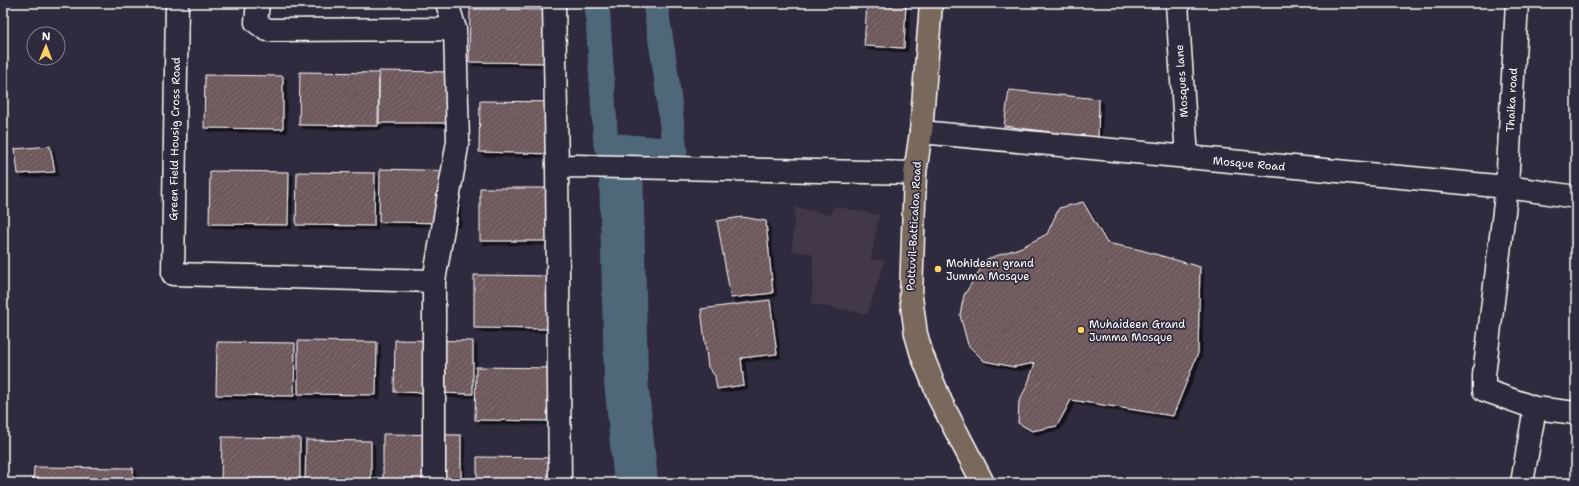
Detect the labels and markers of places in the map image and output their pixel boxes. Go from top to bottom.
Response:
place label: Mohideen grand Jumma Mosque [946,256,1034,284]
marker: Mohideen grand Jumma Mosque [933,264,943,274]
place label: Muhaideen Grand Jumma Mosque [1089,317,1185,345]
marker: Muhaideen Grand Jumma Mosque [1076,325,1086,335]

